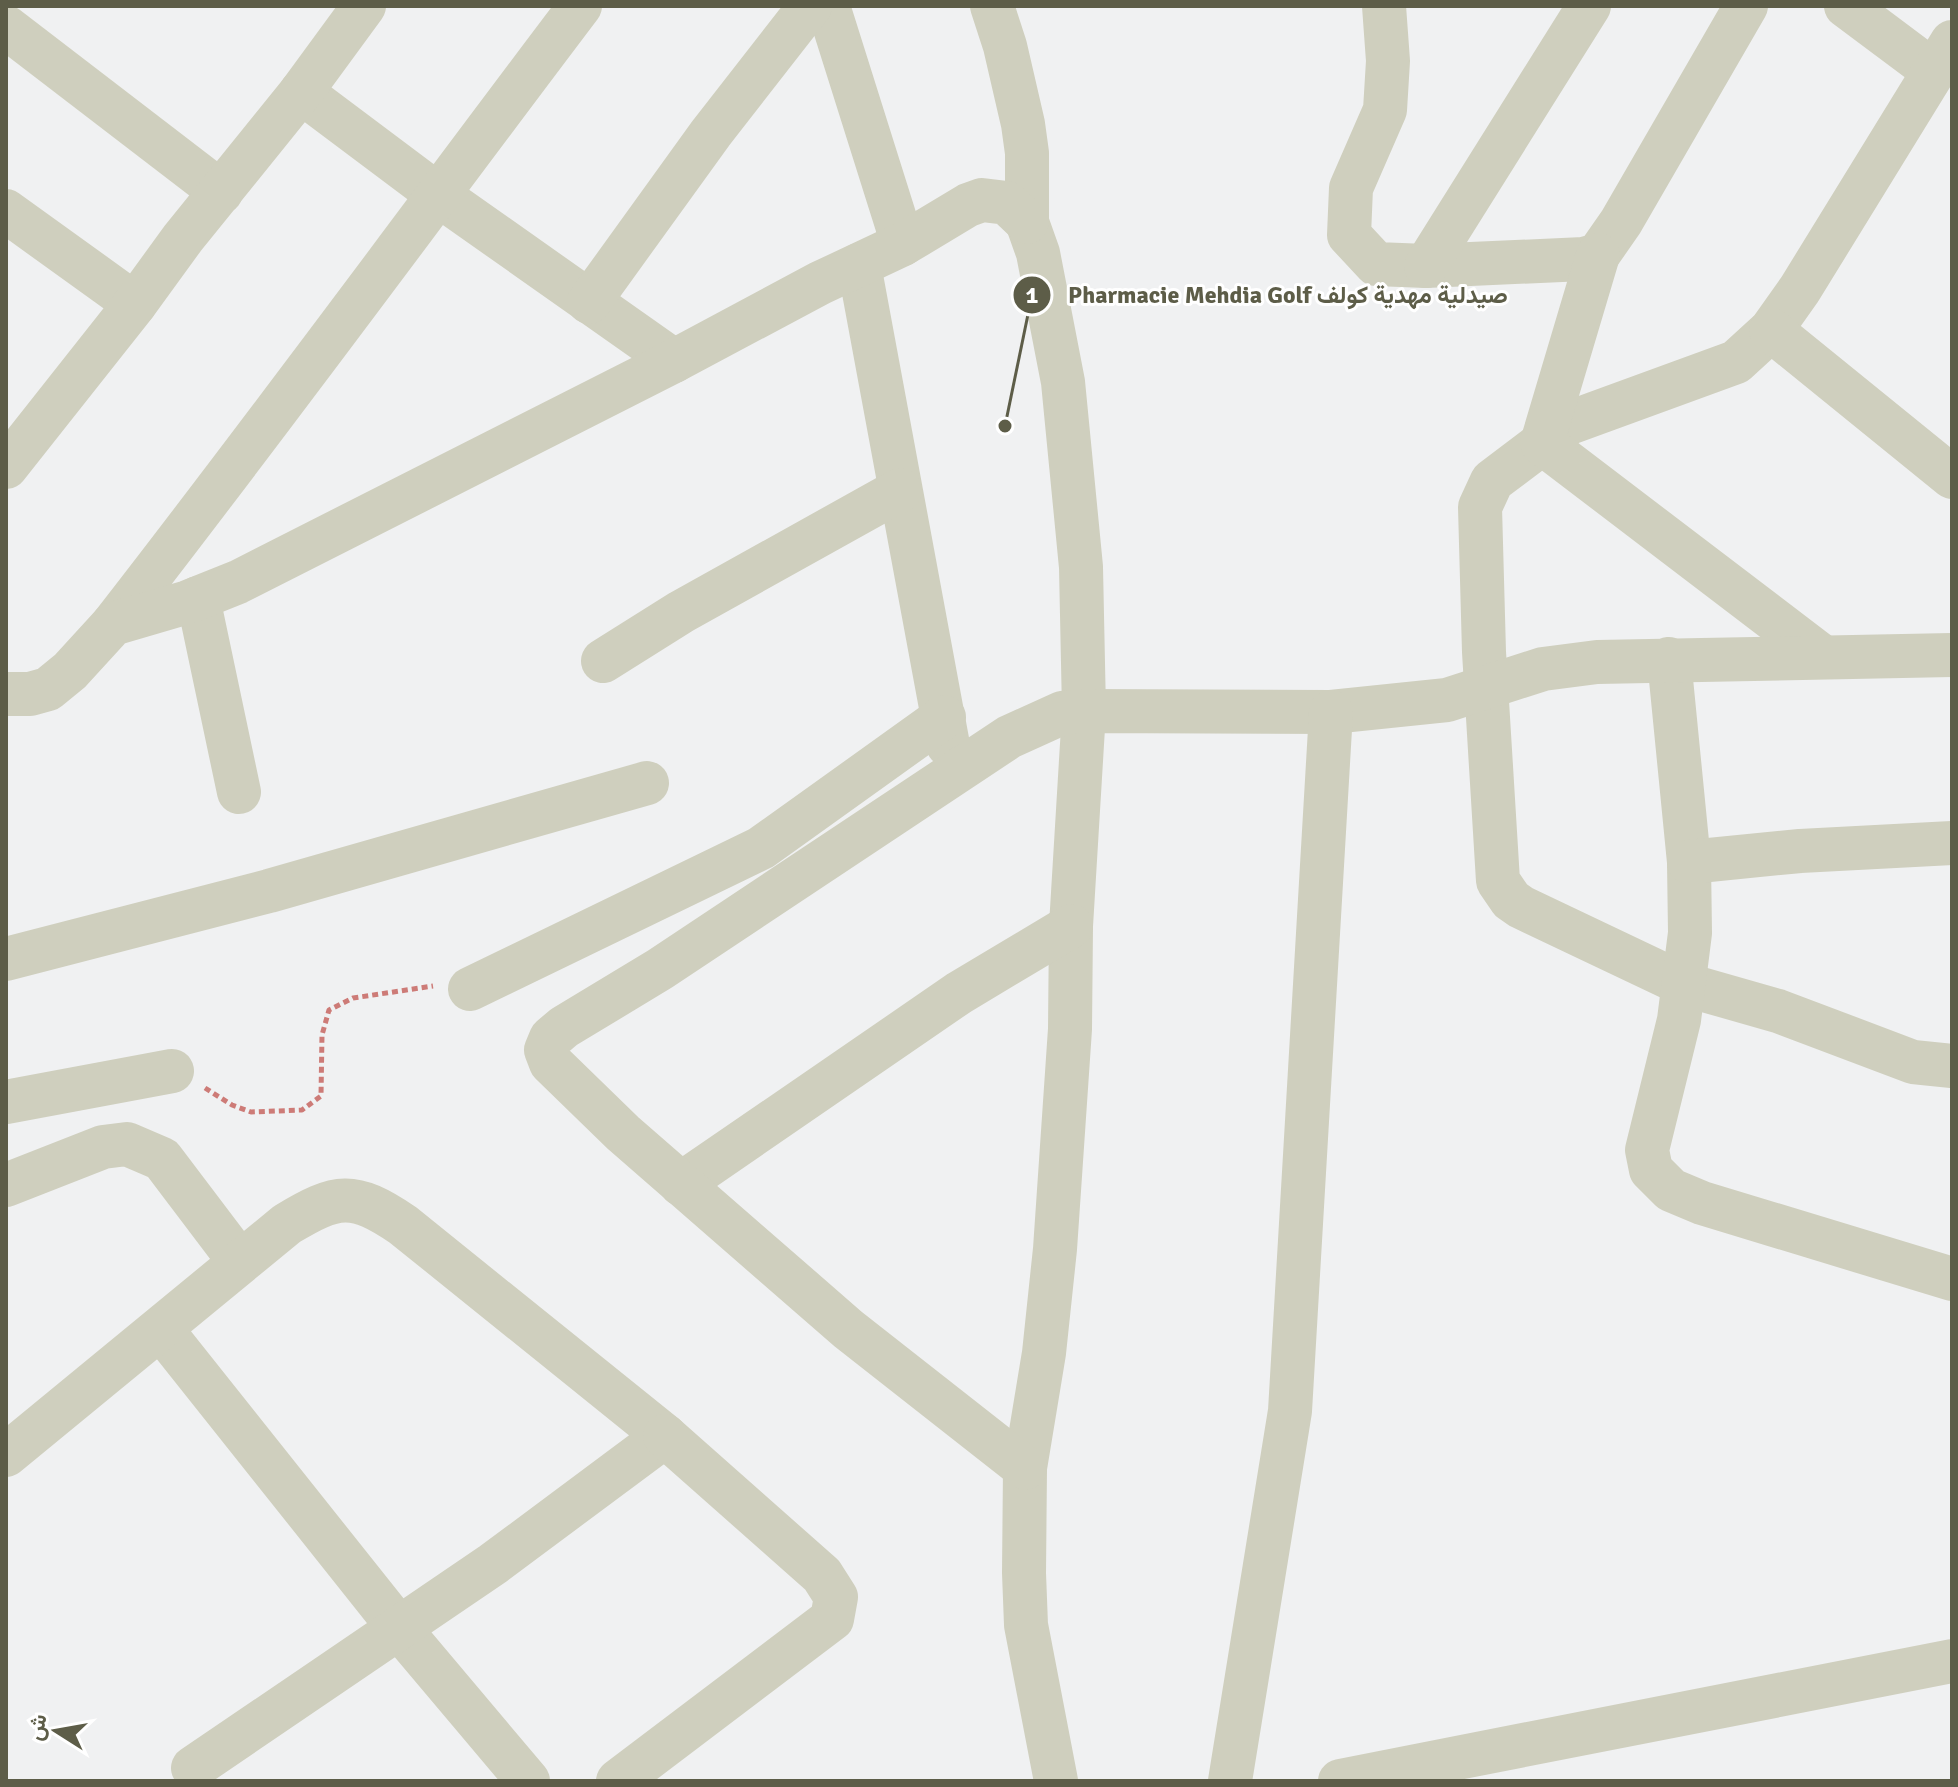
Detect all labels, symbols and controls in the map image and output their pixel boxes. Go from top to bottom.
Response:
callout: Pharmacie Mehdia Golf صيدلية مهدية كولف [1012,271,1524,319]
text: 1 [1026,280,1039,310]
text: Pharmacie Mehdia Golf صيدلية مهدية كولف [1068,280,1508,310]
north arrow [16,1691,96,1771]
text: ش [21,1712,53,1743]

